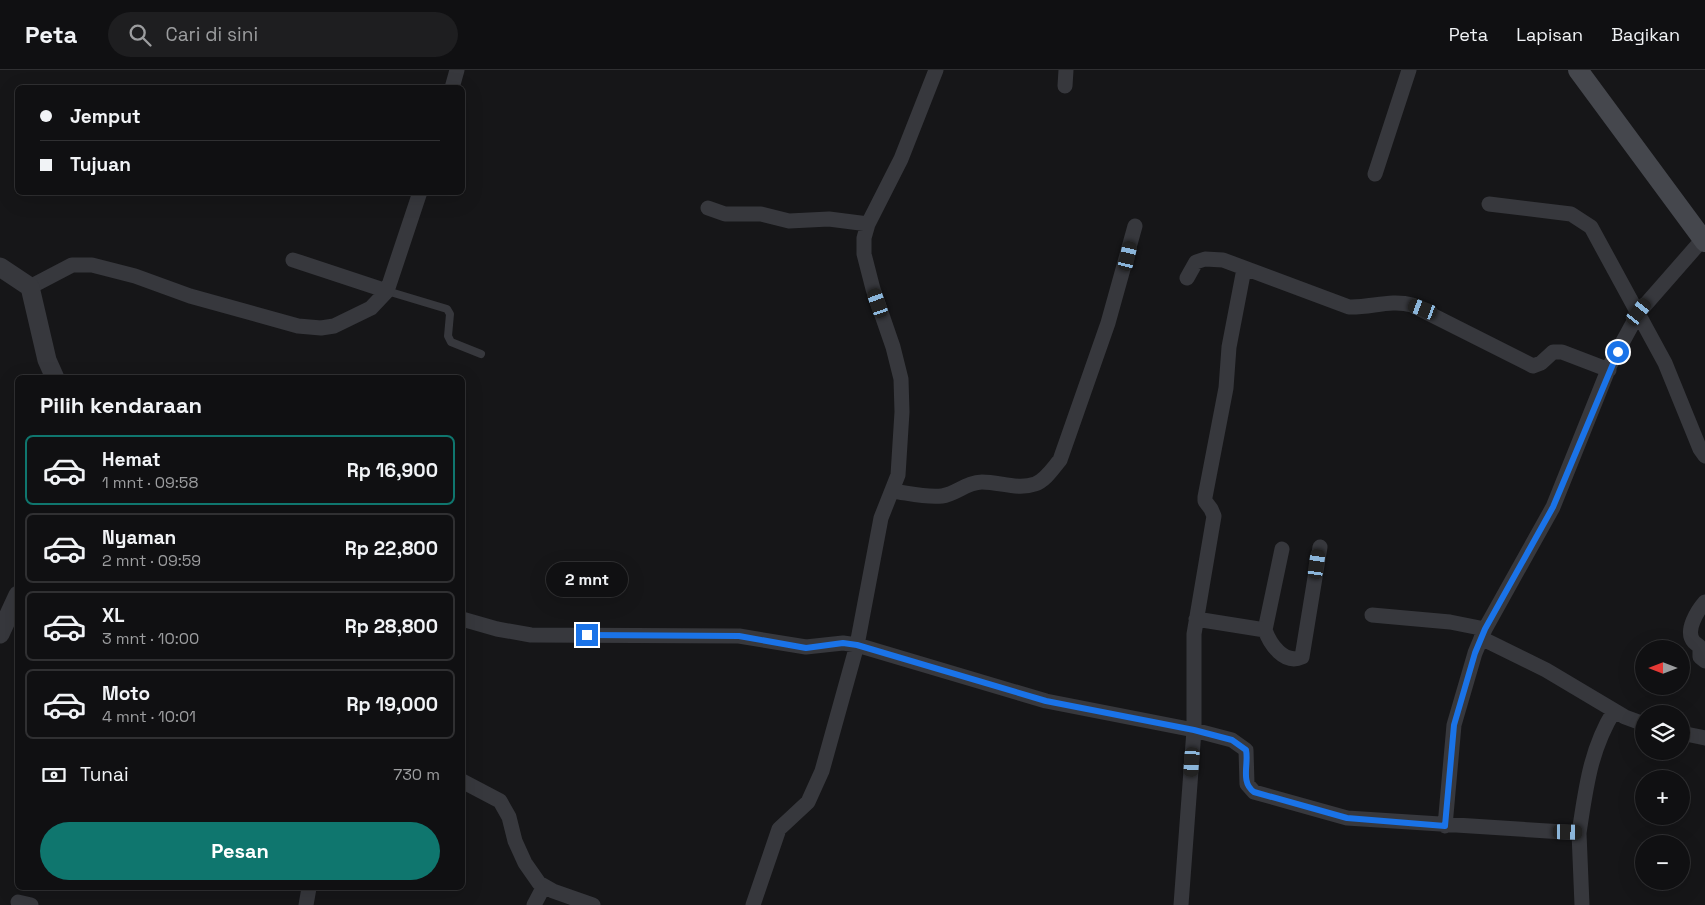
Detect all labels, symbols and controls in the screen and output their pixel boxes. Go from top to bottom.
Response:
search box [108,12,458,57]
text: Peta [25,19,78,50]
icon: search [126,21,154,49]
text: Cari di sini [166,22,258,47]
text: Peta [1449,23,1488,46]
text: Lapisan [1516,23,1583,46]
text: Bagikan [1611,23,1680,46]
text: Jemput [70,104,141,129]
text: Tujuan [70,152,131,177]
car [1117,240,1138,272]
car [866,286,889,320]
car [1623,296,1654,328]
car [1406,297,1439,321]
route start [1607,341,1629,363]
text: Pilih kendaraan [40,391,202,419]
text: Hemat [102,447,161,472]
icon: car [42,448,87,493]
text: Rp 16,900 [347,458,438,483]
text: 1 mnt · 09:58 [102,472,198,493]
text: Nyaman [102,525,176,550]
icon: car [42,526,87,571]
text: Rp 22,800 [345,536,438,561]
car [1307,548,1326,580]
text: 2 mnt · 09:59 [102,550,201,571]
callout: 2 mnt [546,562,628,598]
text: 2 mnt [565,569,609,590]
text: XL [102,603,125,628]
icon: car [42,604,87,649]
text: Rp 28,800 [345,614,438,639]
route end [576,624,598,646]
text: 3 mnt · 10:00 [102,628,199,649]
north arrow [1635,640,1690,695]
map controls [1635,640,1690,890]
text: Moto [102,681,150,706]
icon: car [42,682,87,727]
text: Rp 19,000 [347,692,438,717]
button: layers [1635,705,1690,760]
text: 4 mnt · 10:01 [102,706,196,727]
car [1183,747,1200,777]
icon: cash [40,761,68,789]
text: Tunai [80,762,129,787]
text: 730 m [393,764,440,785]
button: + [1635,770,1690,825]
button: Pesan [40,822,440,880]
car [1552,824,1583,840]
button: − [1635,835,1690,890]

